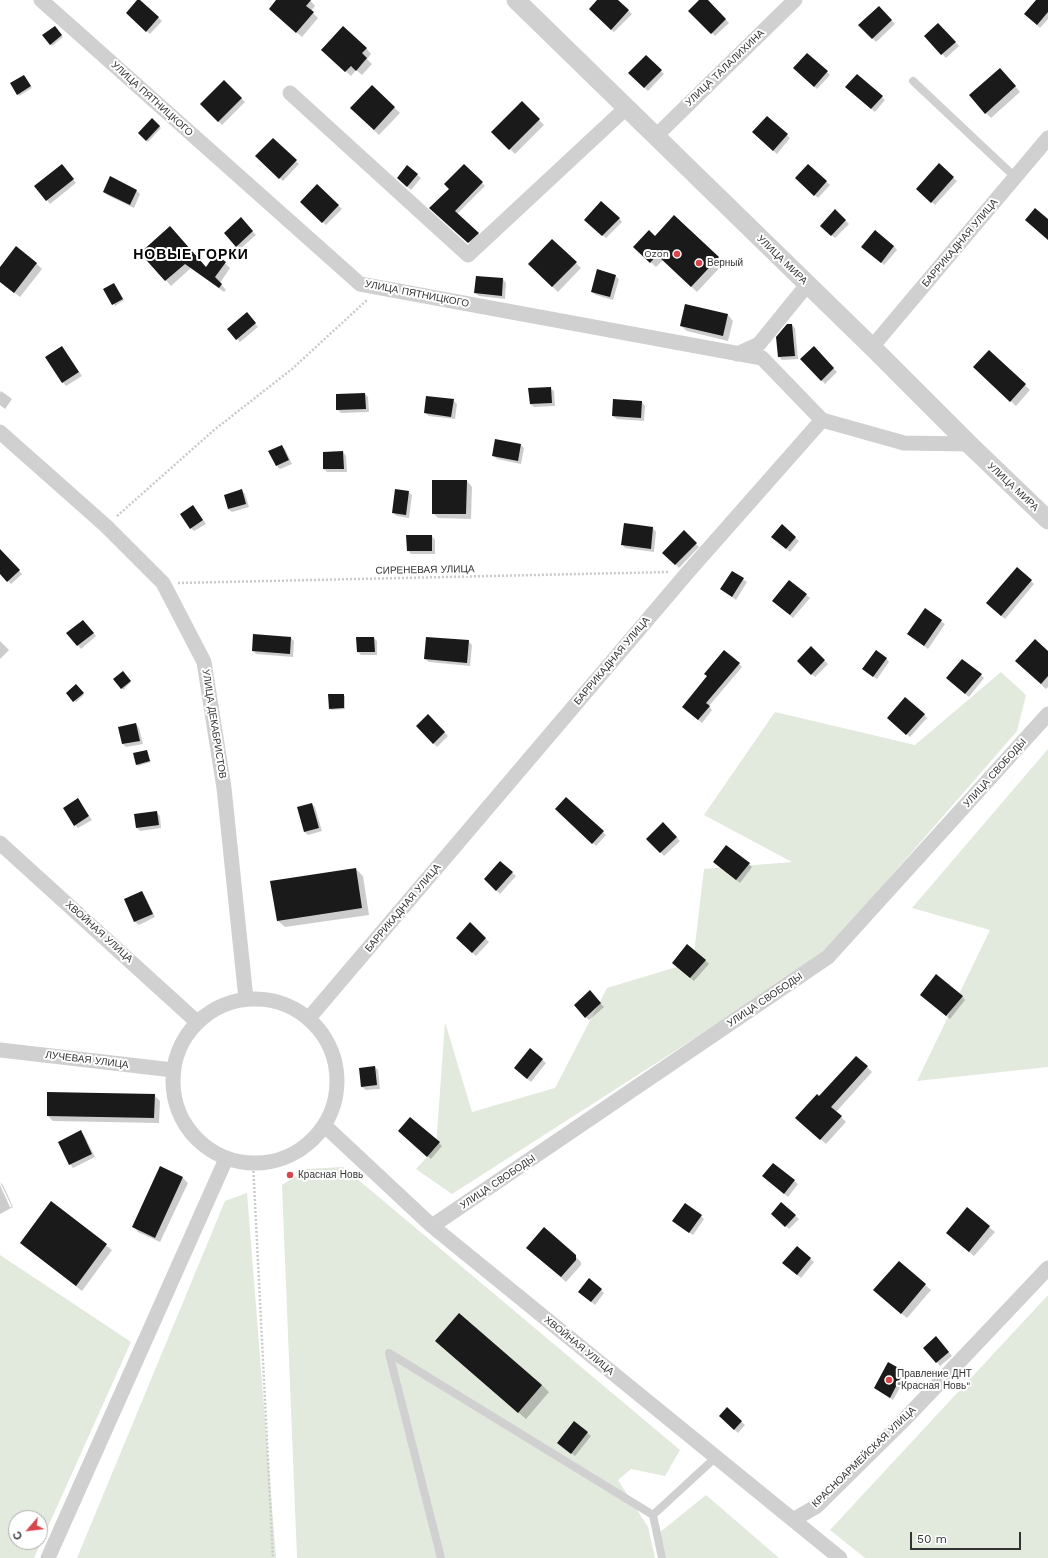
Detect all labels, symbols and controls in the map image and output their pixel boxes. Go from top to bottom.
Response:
street label: УЛИЦА ТАЛАЛИХИНА [683,27,767,109]
street label: УЛИЦА ПЯТНИЦКОГО [109,59,195,139]
street label: БАРРИКАДНАЯ УЛИЦА [920,196,1000,290]
street label: УЛИЦА МИРА [754,233,810,287]
district label: НОВЫЕ ГОРКИ [133,247,249,263]
place label: Ozon [644,248,669,260]
marker: Ozon [672,249,682,259]
place label: Верный [707,257,743,269]
marker: Верный [694,258,704,268]
street label: УЛИЦА ПЯТНИЦКОГО [364,278,470,310]
street label: УЛИЦА МИРА [985,460,1041,514]
street label: СИРЕНЕВАЯ УЛИЦА [375,563,475,577]
street label: БАРРИКАДНАЯ УЛИЦА [572,614,652,708]
street label: УЛИЦА ДЕКАБРИСТОВ [199,668,229,780]
street label: УЛИЦА СВОБОДЫ [961,736,1029,810]
street label: БАРРИКАДНАЯ УЛИЦА [363,861,443,955]
street label: ХВОЙНАЯ УЛИЦА [63,899,135,965]
street label: УЛИЦА СВОБОДЫ [725,970,805,1030]
street label: ЛУЧЕВАЯ УЛИЦА [45,1049,129,1071]
street label: УЛИЦА СВОБОДЫ [458,1152,538,1212]
place label: Красная Новь [298,1169,363,1181]
marker: Красная Новь [285,1170,295,1180]
street label: ХВОЙНАЯ УЛИЦА [542,1314,616,1378]
place label: Правление ДНТ "Красная Новь" [897,1368,972,1392]
marker: Правление ДНТ "Красная Новь" [884,1375,894,1385]
street label: КРАСНОАРМЕЙСКАЯ УЛИЦА [810,1404,918,1510]
north arrow [8,1510,48,1550]
scale bar [912,1524,1023,1550]
text: С [10,1529,25,1542]
text: 50 m [917,1532,947,1546]

